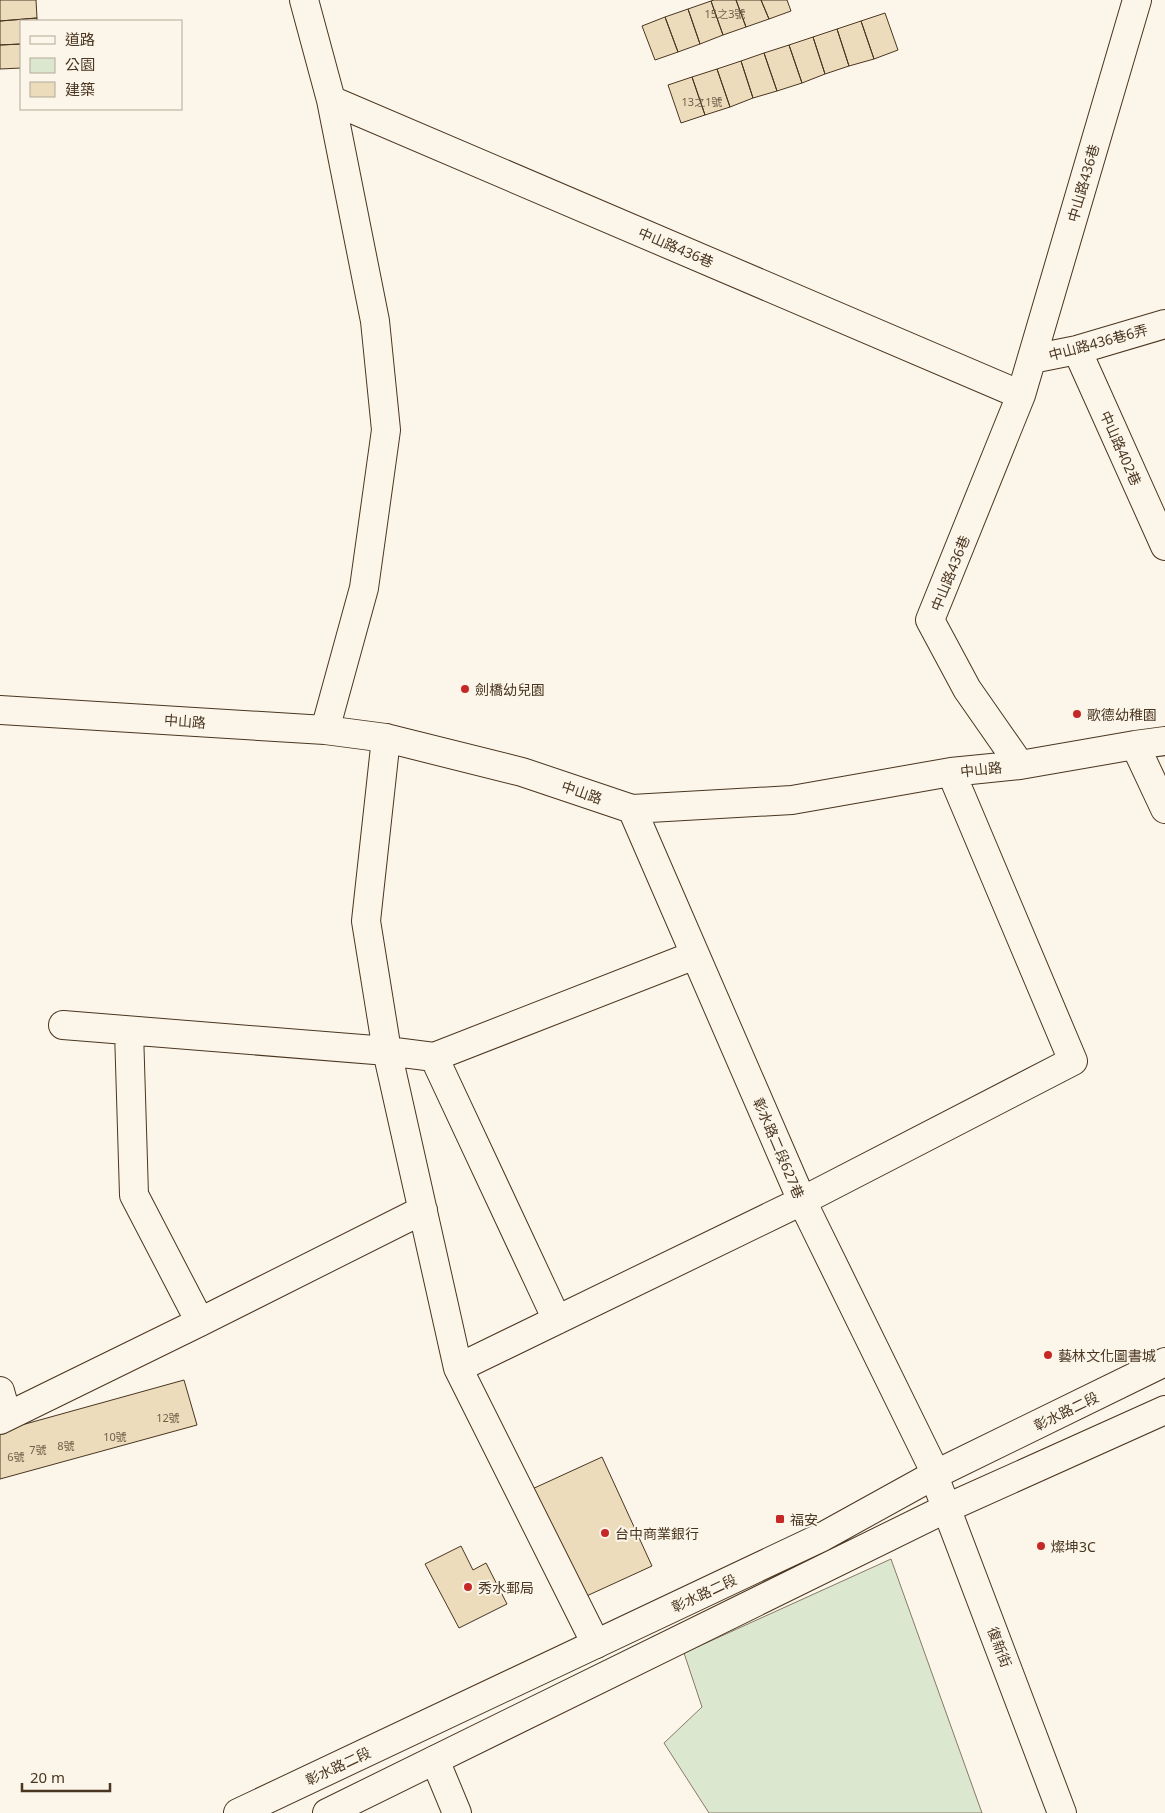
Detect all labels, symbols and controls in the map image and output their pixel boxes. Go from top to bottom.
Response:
house number: 15之3號 [705,6,745,21]
legend [20,20,182,110]
text: 道路 [65,29,95,49]
text: 公園 [65,54,95,74]
text: 建築 [65,79,95,99]
house number: 13之1號 [682,94,722,109]
street label: 中山路436巷 [1063,142,1103,224]
street label: 中山路436巷 [635,223,717,271]
street label: 中山路436巷6弄 [1046,320,1150,364]
street label: 中山路402巷 [1096,408,1146,488]
street label: 中山路436巷 [926,532,974,614]
place label: 劍橋幼兒園 [475,680,545,699]
marker: 劍橋幼兒園 [459,683,471,695]
place label: 歌德幼稚園 [1087,705,1157,724]
marker: 歌德幼稚園 [1071,708,1083,720]
street label: 中山路 [163,710,207,732]
street label: 中山路 [959,757,1003,781]
street label: 中山路 [559,776,605,808]
street label: 彰水路二段627巷 [749,1095,809,1201]
place label: 藝林文化圖書城 [1058,1346,1156,1365]
marker: 藝林文化圖書城 [1042,1349,1054,1361]
street label: 彰水路二段 [1030,1387,1102,1435]
house number: 12號 [156,1410,180,1425]
house number: 10號 [103,1429,127,1444]
house number: 8號 [57,1438,75,1453]
house number: 7號 [29,1442,47,1457]
house number: 6號 [7,1449,25,1464]
place label: 福安 [790,1510,818,1529]
marker: 福安 [774,1513,786,1525]
place label: 台中商業銀行 [615,1524,699,1543]
marker: 台中商業銀行 [599,1527,611,1539]
place label: 燦坤3C [1051,1537,1096,1556]
marker: 燦坤3C [1035,1540,1047,1552]
street label: 彰水路二段 [668,1570,740,1616]
place label: 秀水郵局 [478,1578,534,1597]
marker: 秀水郵局 [462,1581,474,1593]
street label: 復新街 [984,1624,1016,1670]
street label: 彰水路二段 [302,1743,374,1789]
scale bar [22,1760,110,1792]
text: 20 m [30,1767,65,1787]

